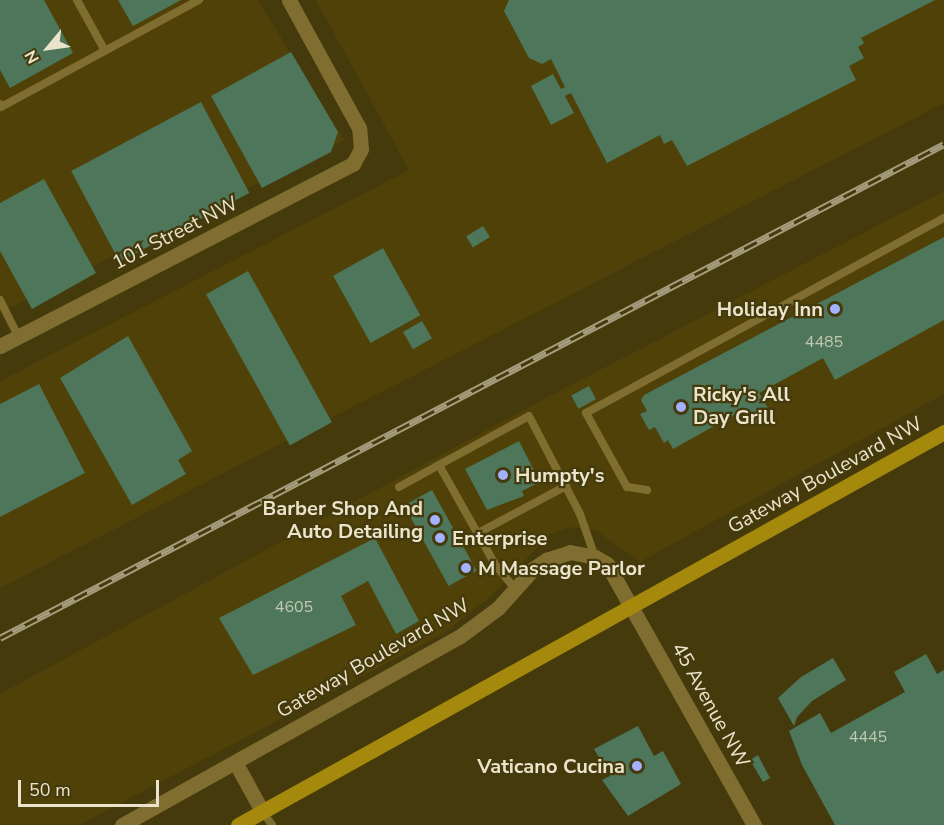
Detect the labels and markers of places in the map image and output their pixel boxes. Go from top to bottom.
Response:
place label: Holiday Inn [717,297,823,321]
marker: Holiday Inn [828,302,842,316]
place label: Ricky's All Day Grill [693,383,790,430]
marker: Ricky's All Day Grill [674,400,688,414]
place label: Humpty's [515,463,604,487]
marker: Humpty's [496,468,510,482]
place label: Barber Shop And Auto Detailing [263,496,423,543]
marker: Barber Shop And Auto Detailing [428,513,442,527]
place label: Enterprise [452,526,547,550]
marker: Enterprise [433,531,447,545]
place label: M Massage Parlor [478,556,645,580]
marker: M Massage Parlor [459,561,473,575]
place label: Vaticano Cucina [477,754,625,778]
marker: Vaticano Cucina [630,759,644,773]

